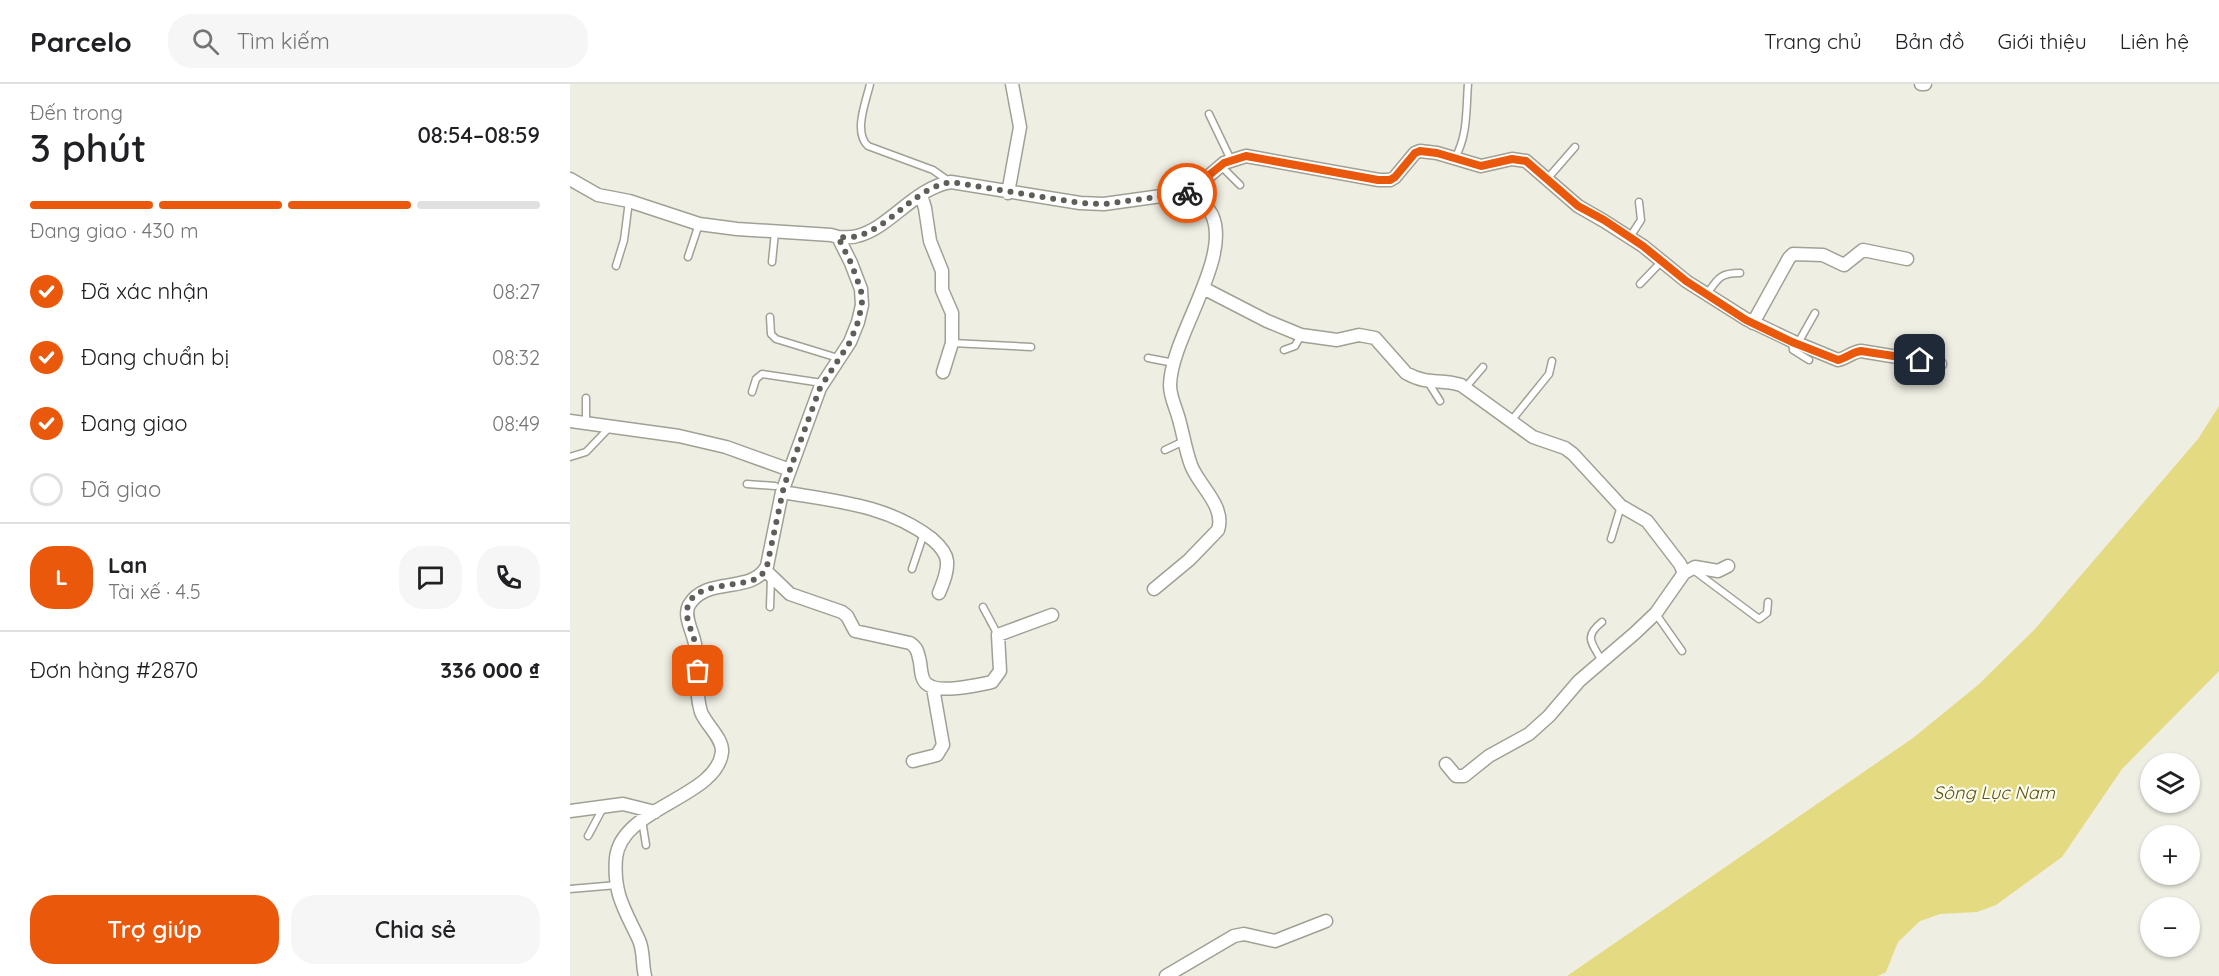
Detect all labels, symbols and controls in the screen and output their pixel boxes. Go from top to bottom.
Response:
search box [168,14,588,68]
text: Parcelo [30,24,132,59]
icon: search [189,25,222,58]
text: Tìm kiếm [237,27,330,55]
text: Trang chủ [1764,28,1862,54]
text: Bản đồ [1895,28,1964,54]
text: Giới thiệu [1997,28,2087,54]
text: Liên hệ [2120,28,2189,54]
text: Đến trong [30,100,123,125]
text: 08:54–08:59 [417,121,540,149]
text: 3 phút [30,123,146,172]
courier [1157,163,1217,223]
icon: bike [1171,177,1204,210]
text: Đang giao · 430 m [30,218,198,243]
icon: check [30,275,63,308]
text: Đã xác nhận [81,277,209,305]
text: 08:27 [493,279,540,304]
pin [1894,334,1945,385]
icon: check [30,341,63,374]
text: Đang chuẩn bị [81,343,229,371]
icon: home [1903,343,1936,376]
text: 08:32 [492,345,540,370]
icon: check [30,407,63,440]
text: Đang giao [81,409,188,437]
text: 08:49 [492,411,540,436]
text: Đã giao [81,475,161,503]
button: chat [399,546,462,609]
button: phone [477,546,540,609]
text: Lan [108,551,147,579]
text: L [55,563,68,591]
text: Tài xế · 4.5 [108,579,201,604]
pin [672,645,723,696]
icon: bag [681,654,714,687]
text: Đơn hàng #2870 [30,656,198,684]
text: 336 000 ₫ [440,656,540,684]
map controls [2140,753,2200,957]
button: layers [2140,753,2200,813]
water label: Sông Lục Nam [1933,781,2056,804]
button: + [2140,825,2200,885]
button: Trợ giúp [30,895,279,964]
button: Chia sẻ [291,895,540,964]
button: − [2140,897,2200,957]

